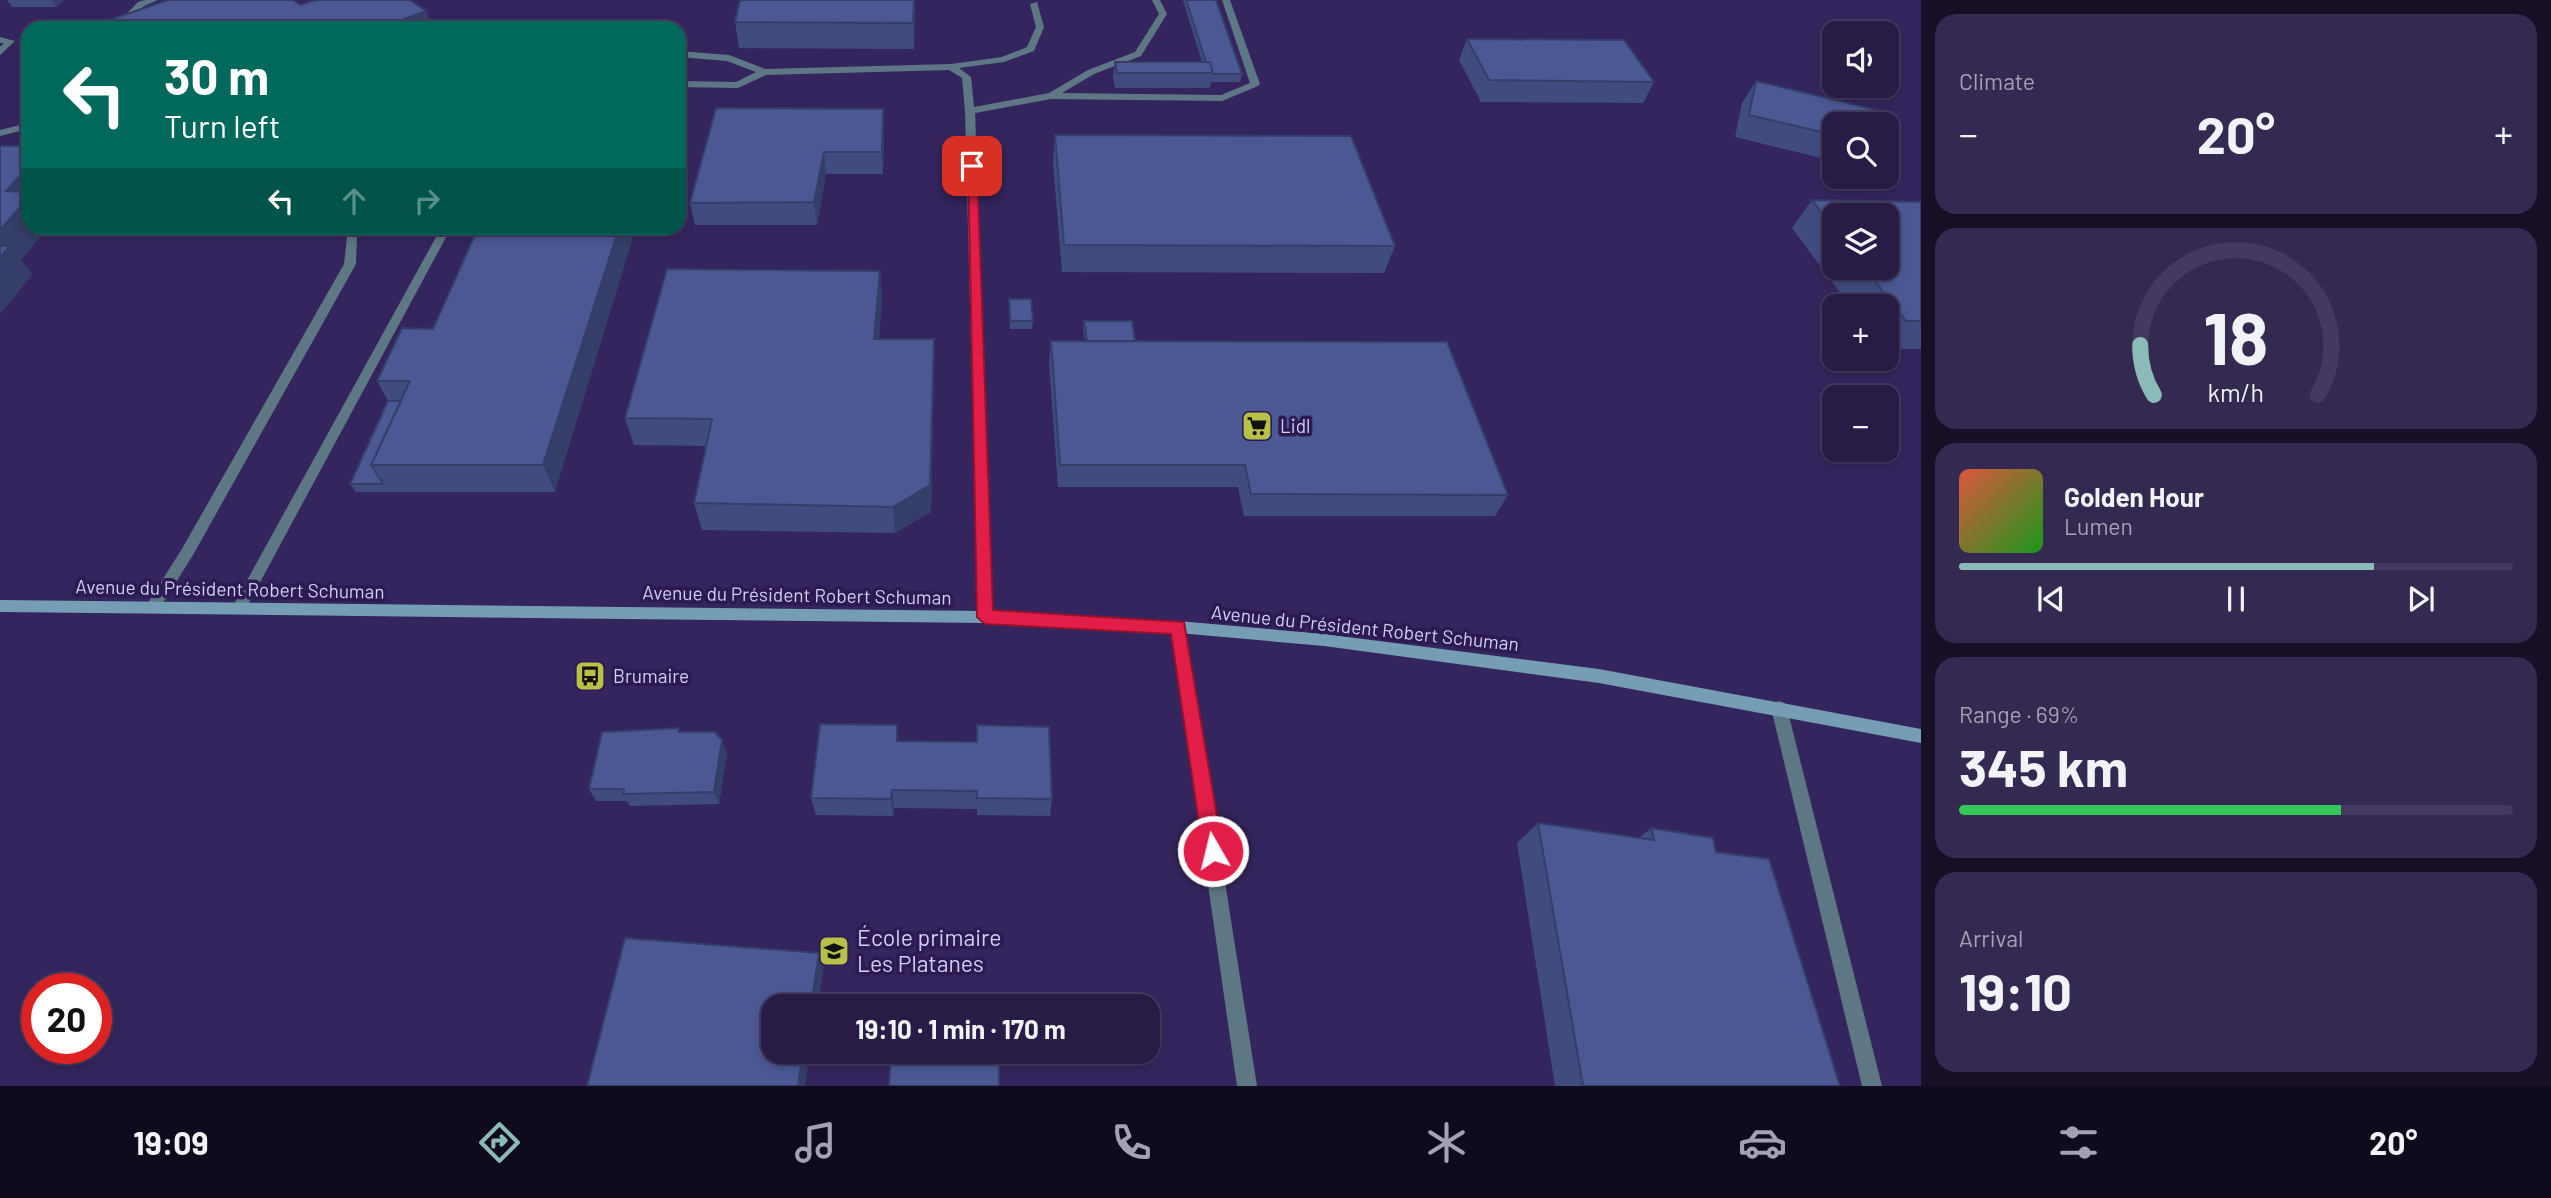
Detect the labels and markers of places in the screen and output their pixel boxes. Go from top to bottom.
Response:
pin [942,136,1002,196]
supermarket icon: Lidl [1240,409,1274,443]
place label: Lidl [1280,414,1310,437]
bus stop icon: Brumaire [573,659,607,693]
place label: Brumaire [613,664,689,687]
place label: École primaire Les Platanes [857,923,1002,977]
school or university icon: École primaire Les Platanes [817,934,851,968]

